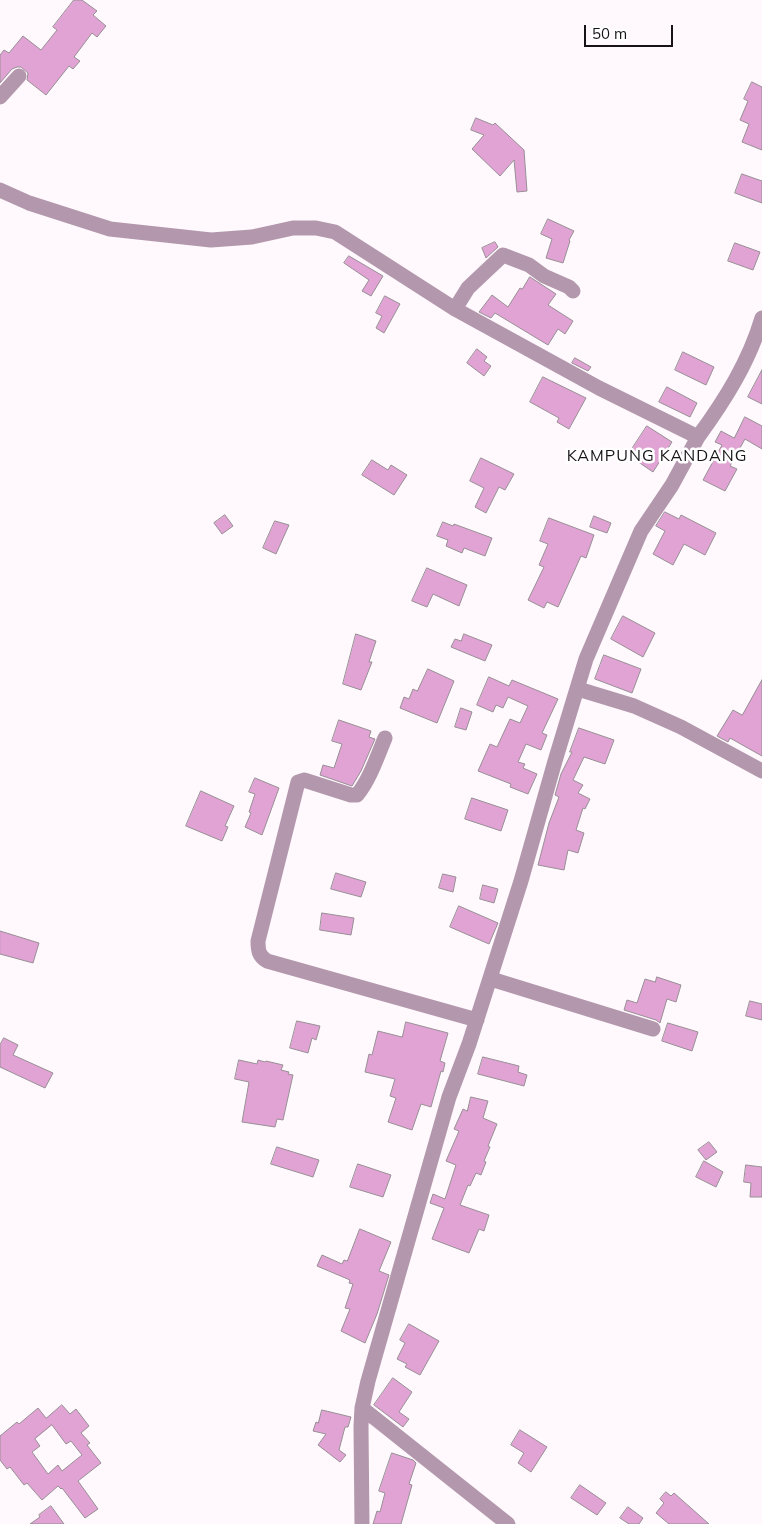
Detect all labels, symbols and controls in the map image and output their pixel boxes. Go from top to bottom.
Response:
scale bar [587,15,676,47]
text: 50 m [592,24,627,43]
district label: KAMPUNG KANDANG [565,446,749,466]

